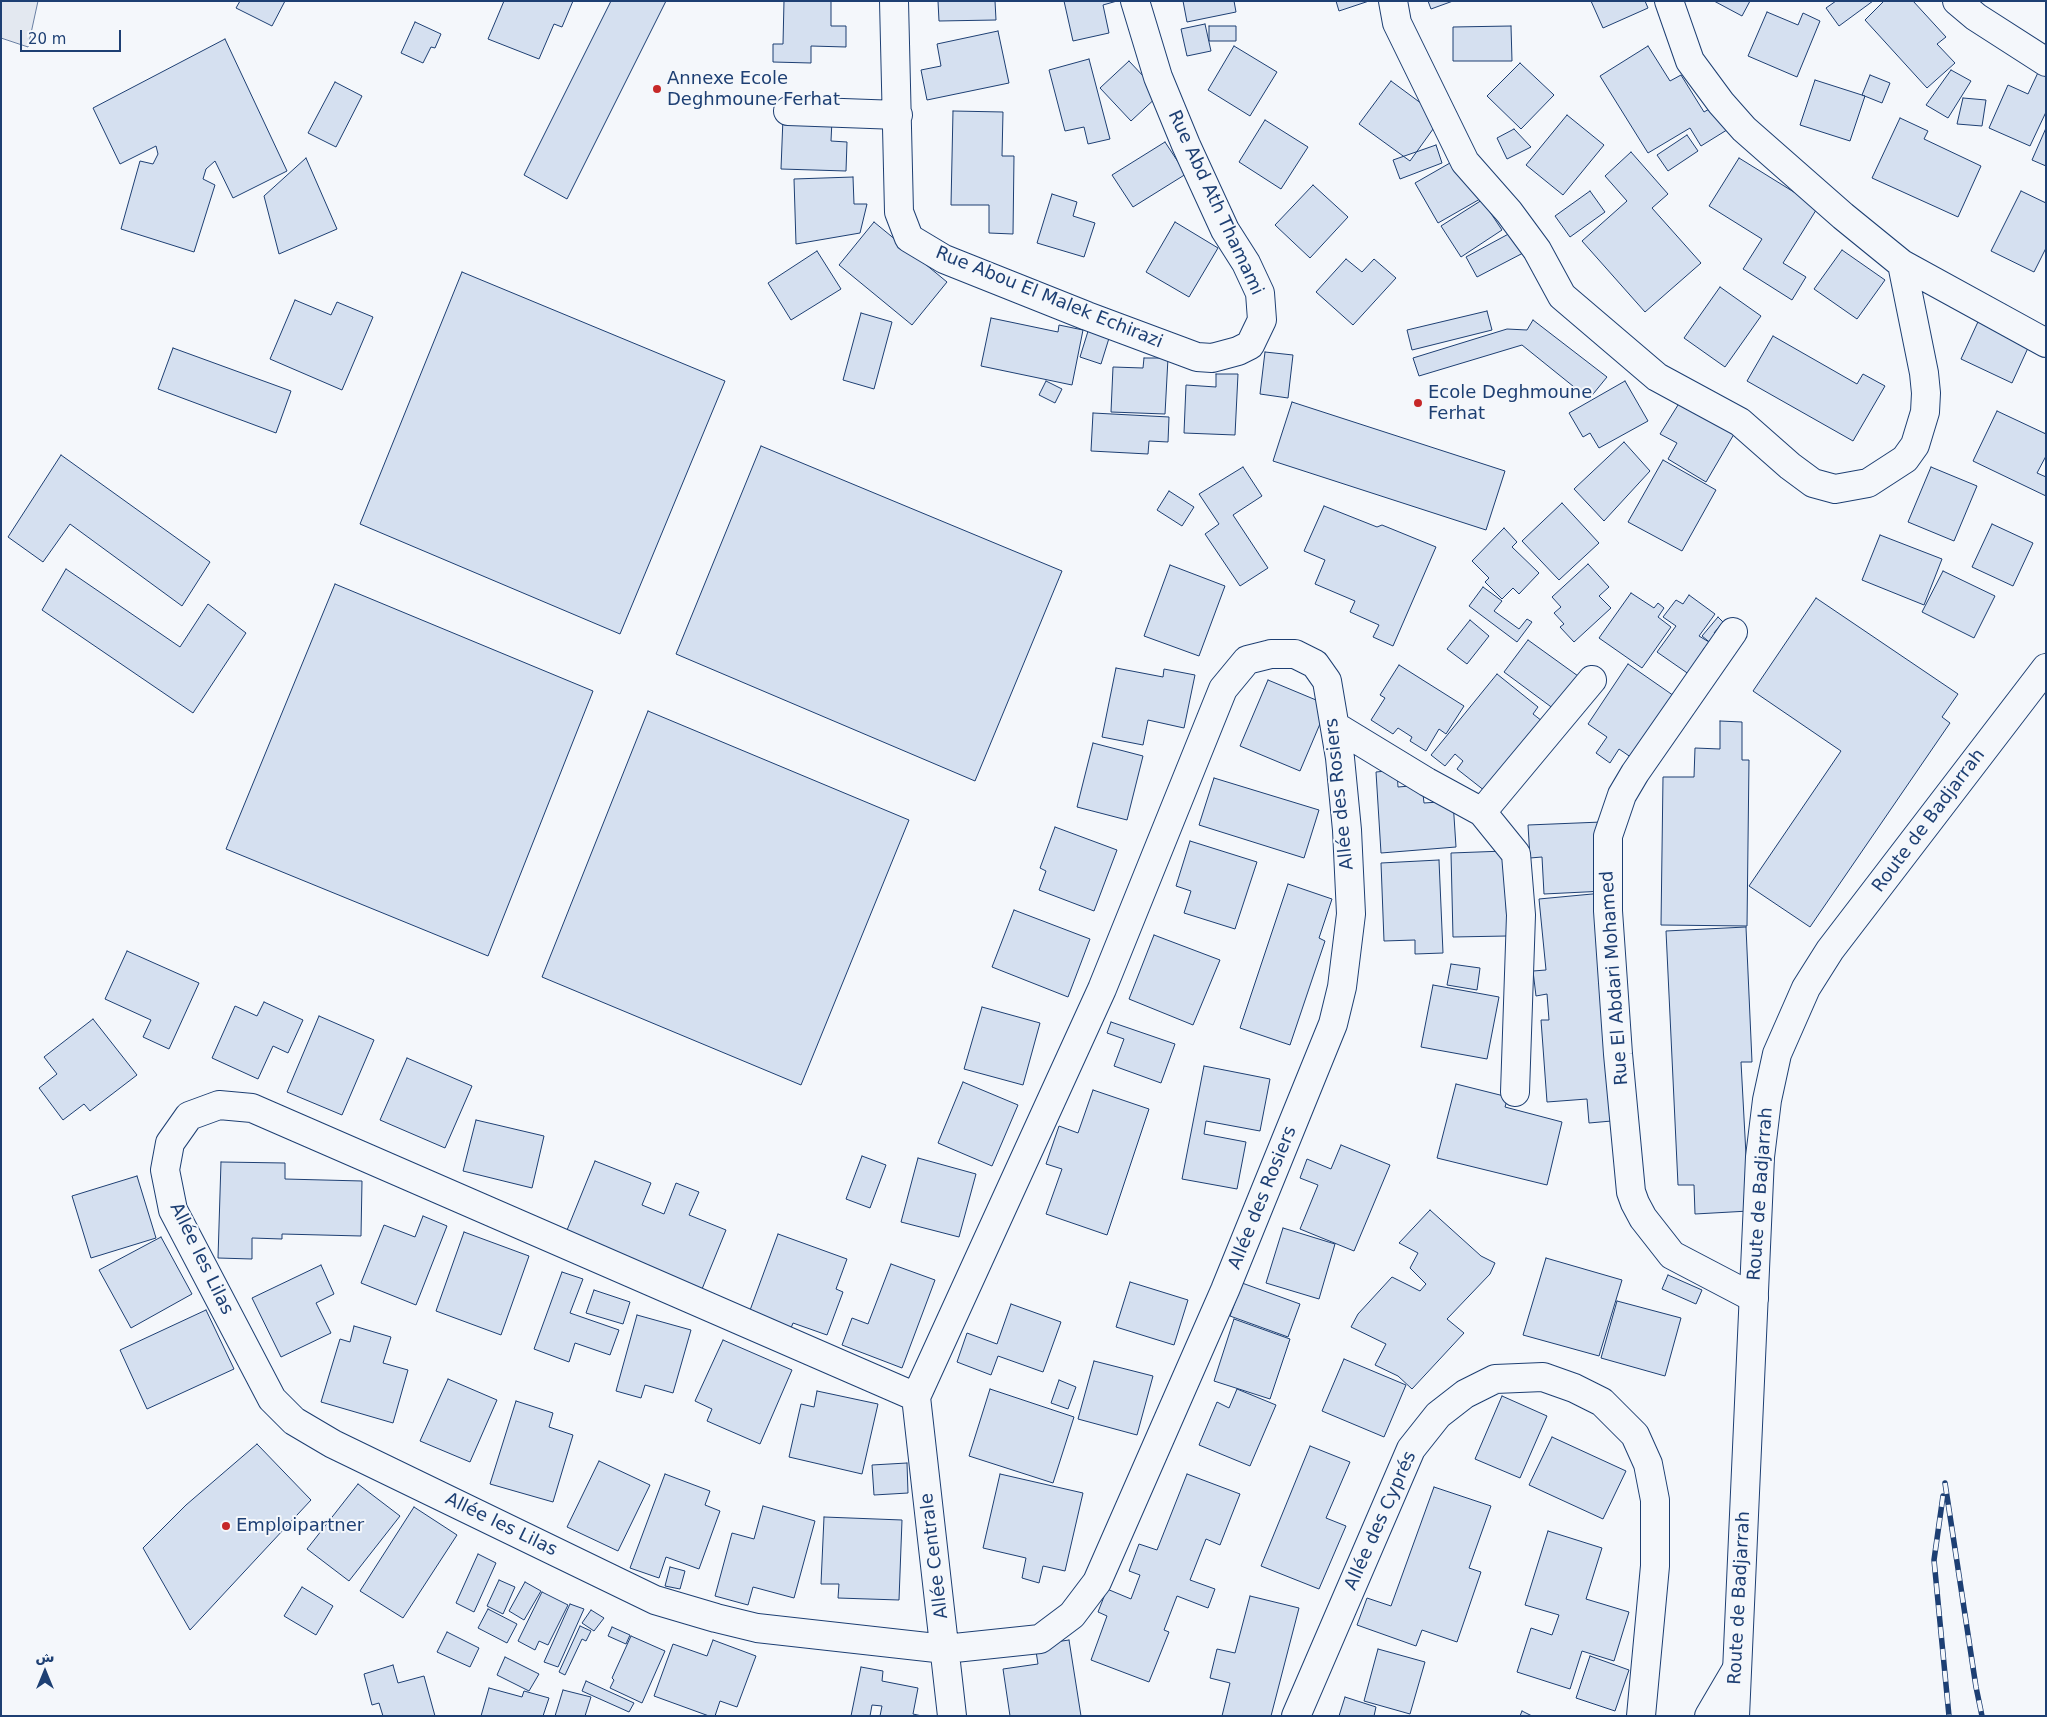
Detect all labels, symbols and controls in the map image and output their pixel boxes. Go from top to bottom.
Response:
scale bar [22,20,124,52]
text: 20 m [28,30,66,48]
place label: Annexe Ecole Deghmoune Ferhat [667,68,840,110]
marker: Annexe Ecole Deghmoune Ferhat [651,83,663,95]
street label: Rue Abd Ath Thamami [1163,107,1267,299]
street label: Rue Abou El Malek Echirazi [932,242,1166,354]
place label: Ecole Deghmoune Ferhat [1428,382,1592,424]
marker: Ecole Deghmoune Ferhat [1412,397,1424,409]
street label: Allée des Rosiers [1321,717,1359,871]
street label: Route de Badjarrah [1868,745,1990,897]
street label: Rue El Abdari Mohamed [1597,870,1633,1086]
street label: Route de Badjarrah [1744,1106,1778,1282]
street label: Allée des Rosiers [1224,1123,1302,1273]
street label: Allée les Lilas [165,1200,237,1318]
street label: Allée des Cyprés [1341,1448,1421,1594]
street label: Allée les Lilas [442,1489,560,1561]
street label: Allée Centrale [917,1492,953,1620]
street label: Route de Badjarrah [1725,1511,1755,1685]
place label: Emploipartner [236,1515,364,1537]
marker: Emploipartner [220,1520,232,1532]
north arrow [20,1647,70,1697]
text: ش [35,1649,55,1665]

